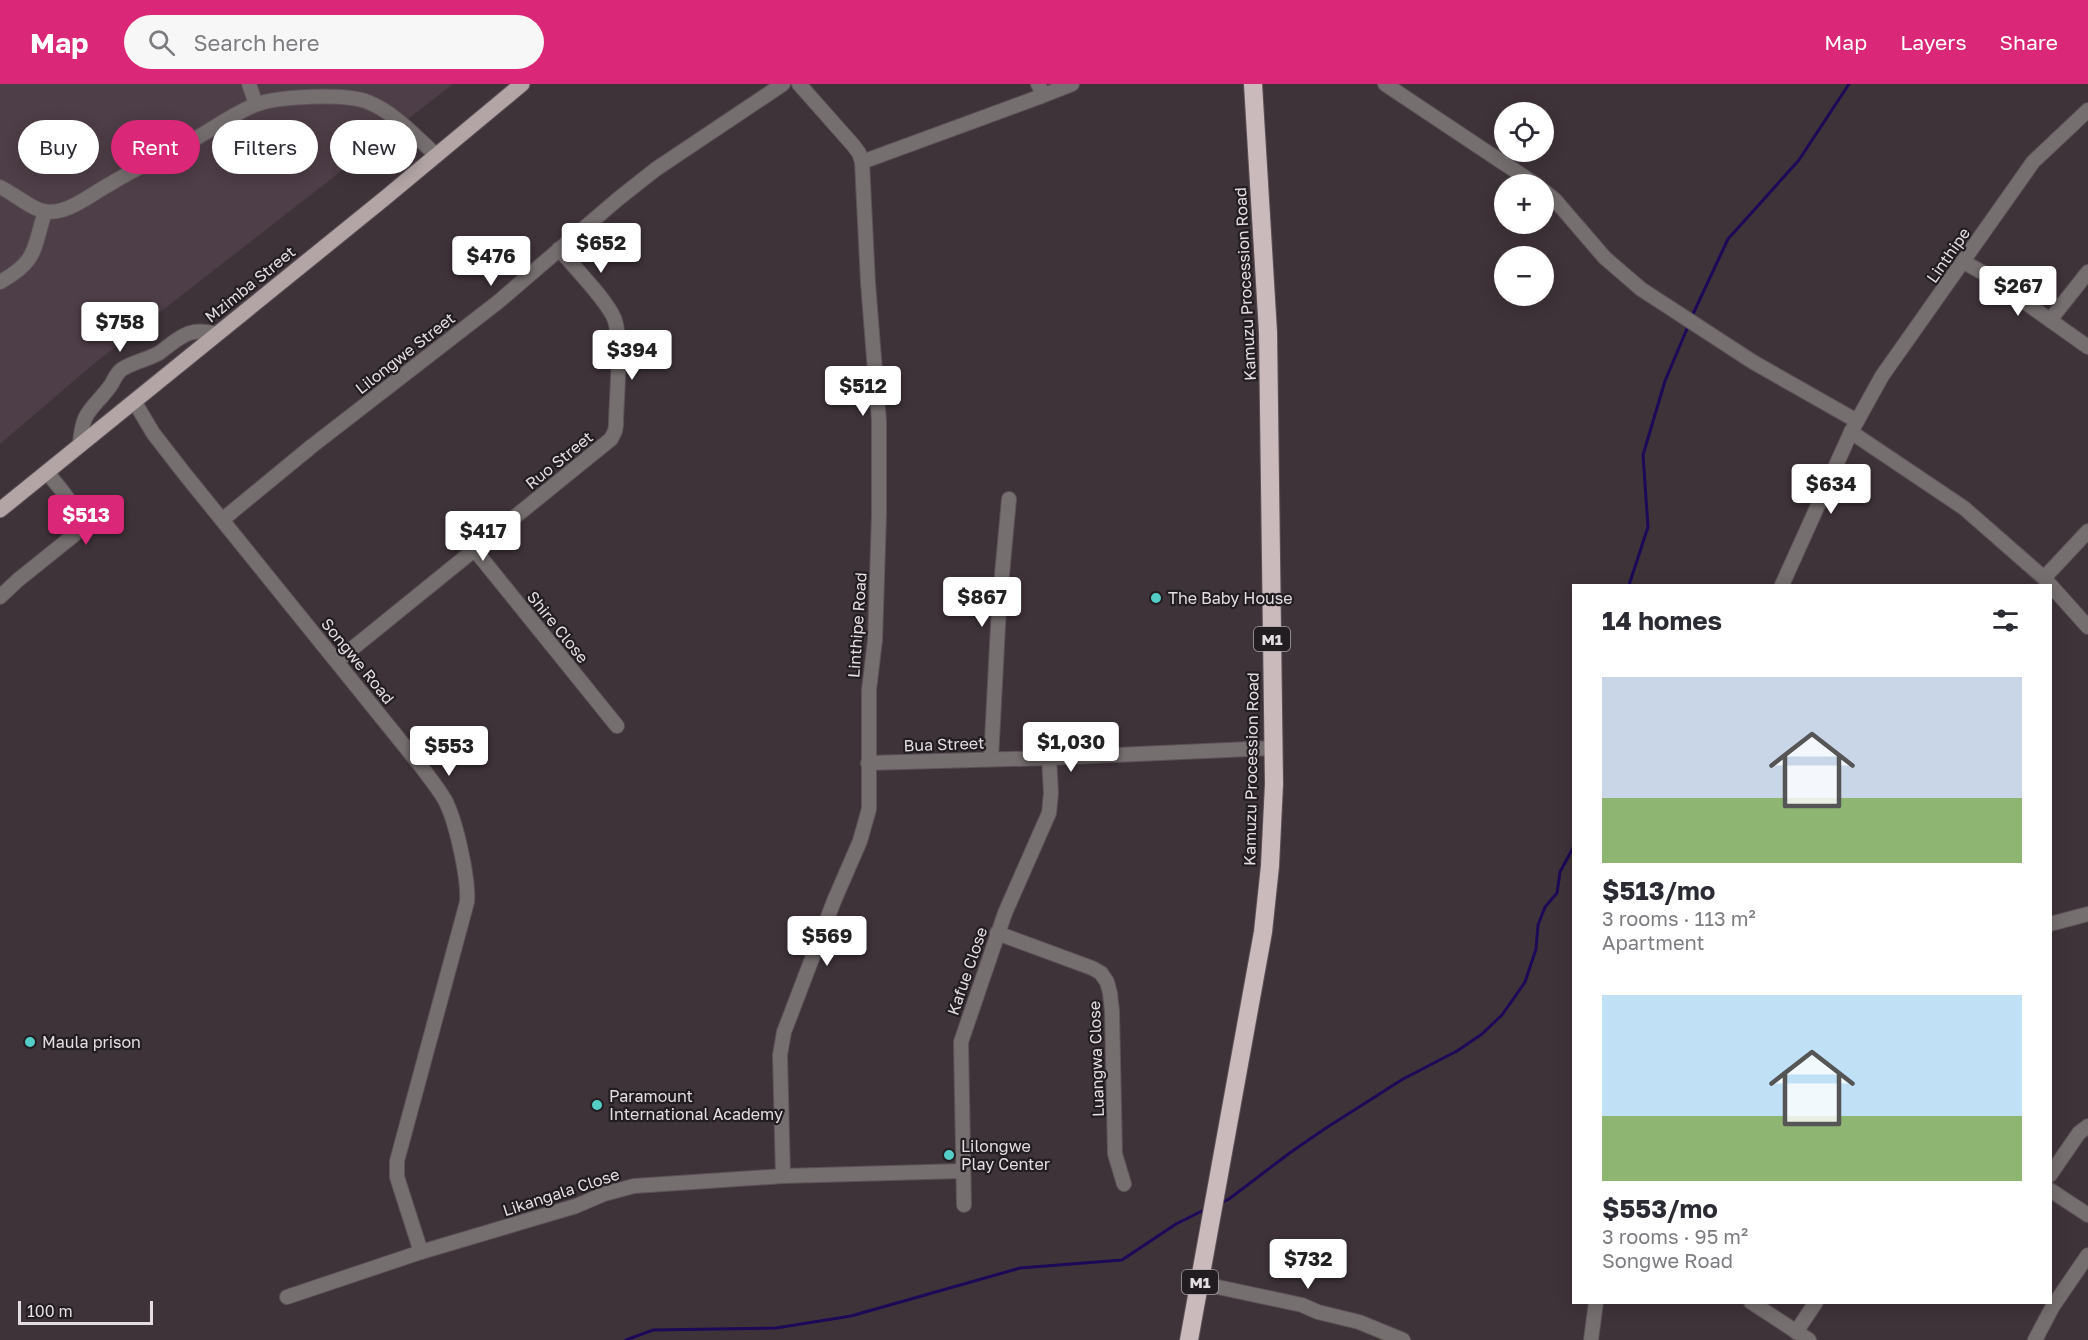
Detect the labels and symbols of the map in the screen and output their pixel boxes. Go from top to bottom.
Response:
street label: Kamuzu Procession Road [1230,187,1260,381]
pin: $652 [565,223,637,274]
street label: Linthipe [1922,224,1974,286]
pin: $476 [455,236,527,287]
street label: Mzimba Street [201,241,299,327]
pin: $267 [1982,266,2054,317]
pin: $758 [84,302,156,353]
street label: Lilongwe Street [351,308,459,398]
pin: $394 [596,330,668,381]
pin: $512 [827,366,899,417]
street label: Ruo Street [521,427,597,493]
pin: $634 [1795,464,1867,515]
pin: $513 [50,495,122,546]
pin: $417 [447,511,519,562]
street label: Linthipe Road [843,571,871,679]
pin: $867 [946,577,1018,628]
street label: Shire Close [523,587,593,667]
place label: The Baby House [1168,588,1292,608]
marker: The Baby House [1149,591,1163,605]
street label: Songwe Road [317,614,399,708]
road number: M1 [1254,627,1290,651]
street label: Kamuzu Procession Road [1239,672,1263,866]
pin: $1,030 [1022,722,1120,773]
pin: $553 [413,726,485,777]
street label: Bua Street [903,733,985,755]
pin: $569 [791,916,863,967]
street label: Kafue Close [943,924,991,1018]
street label: Luangwa Close [1084,1001,1108,1117]
place label: Maula prison [42,1032,141,1052]
marker: Maula prison [23,1035,37,1049]
place label: Paramount International Academy [609,1086,783,1124]
marker: Paramount International Academy [590,1098,604,1112]
place label: Lilongwe Play Center [961,1136,1050,1174]
marker: Lilongwe Play Center [942,1148,956,1162]
street label: Likangala Close [500,1164,622,1220]
pin: $732 [1272,1239,1344,1290]
road number: M1 [1182,1270,1218,1294]
scale bar [18,1298,153,1326]

